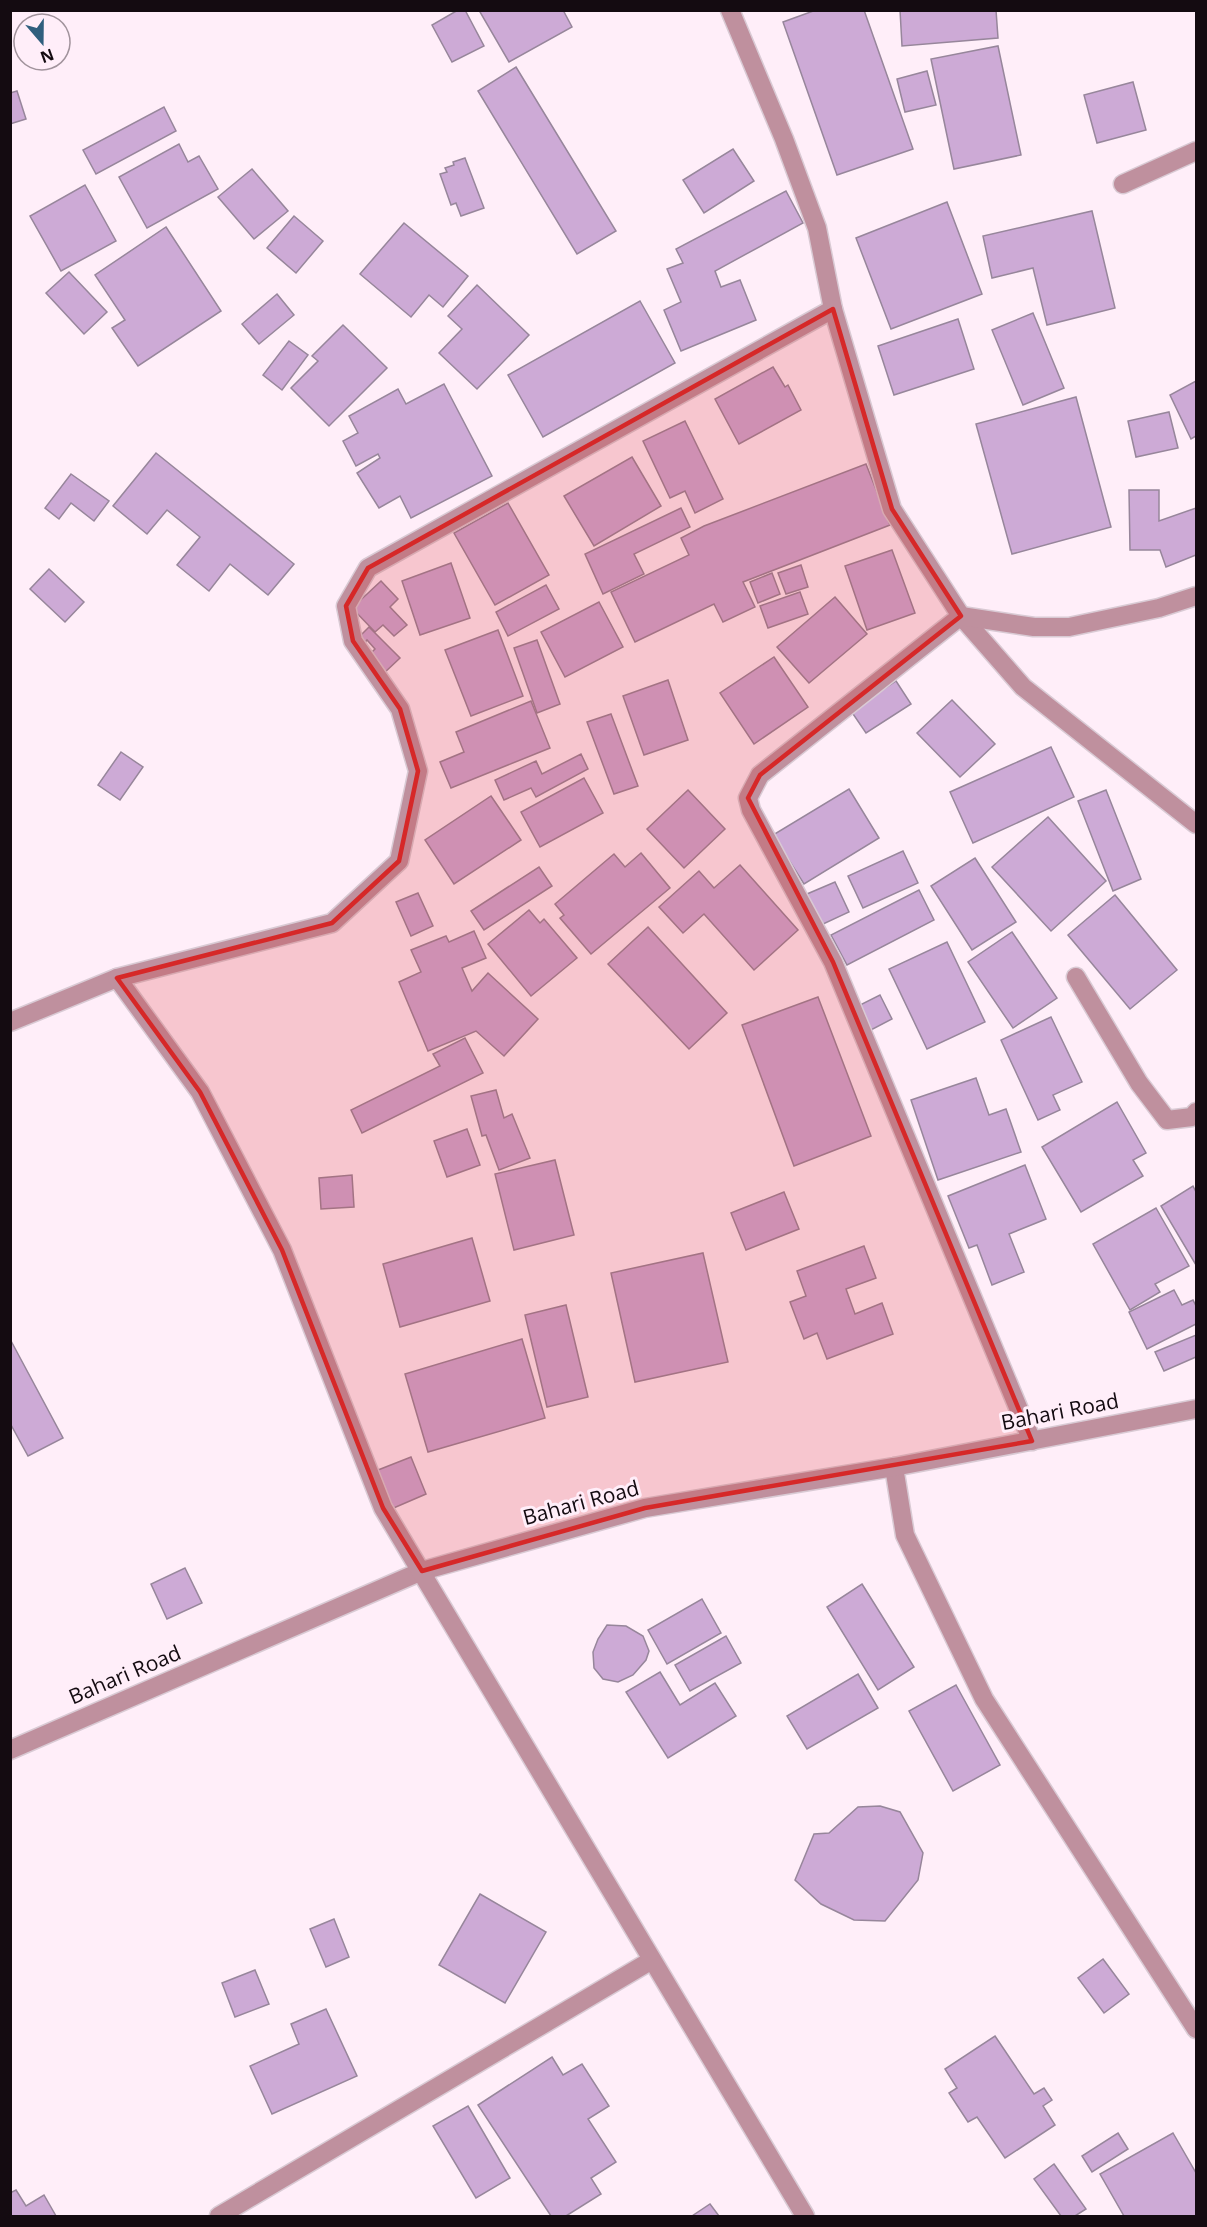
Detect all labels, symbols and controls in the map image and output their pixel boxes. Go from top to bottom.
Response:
north arrow [12,12,72,72]
text: N [37,44,57,69]
street label: Bahari Road [999,1386,1121,1436]
street label: Bahari Road [520,1473,642,1531]
street label: Bahari Road [64,1638,185,1710]

